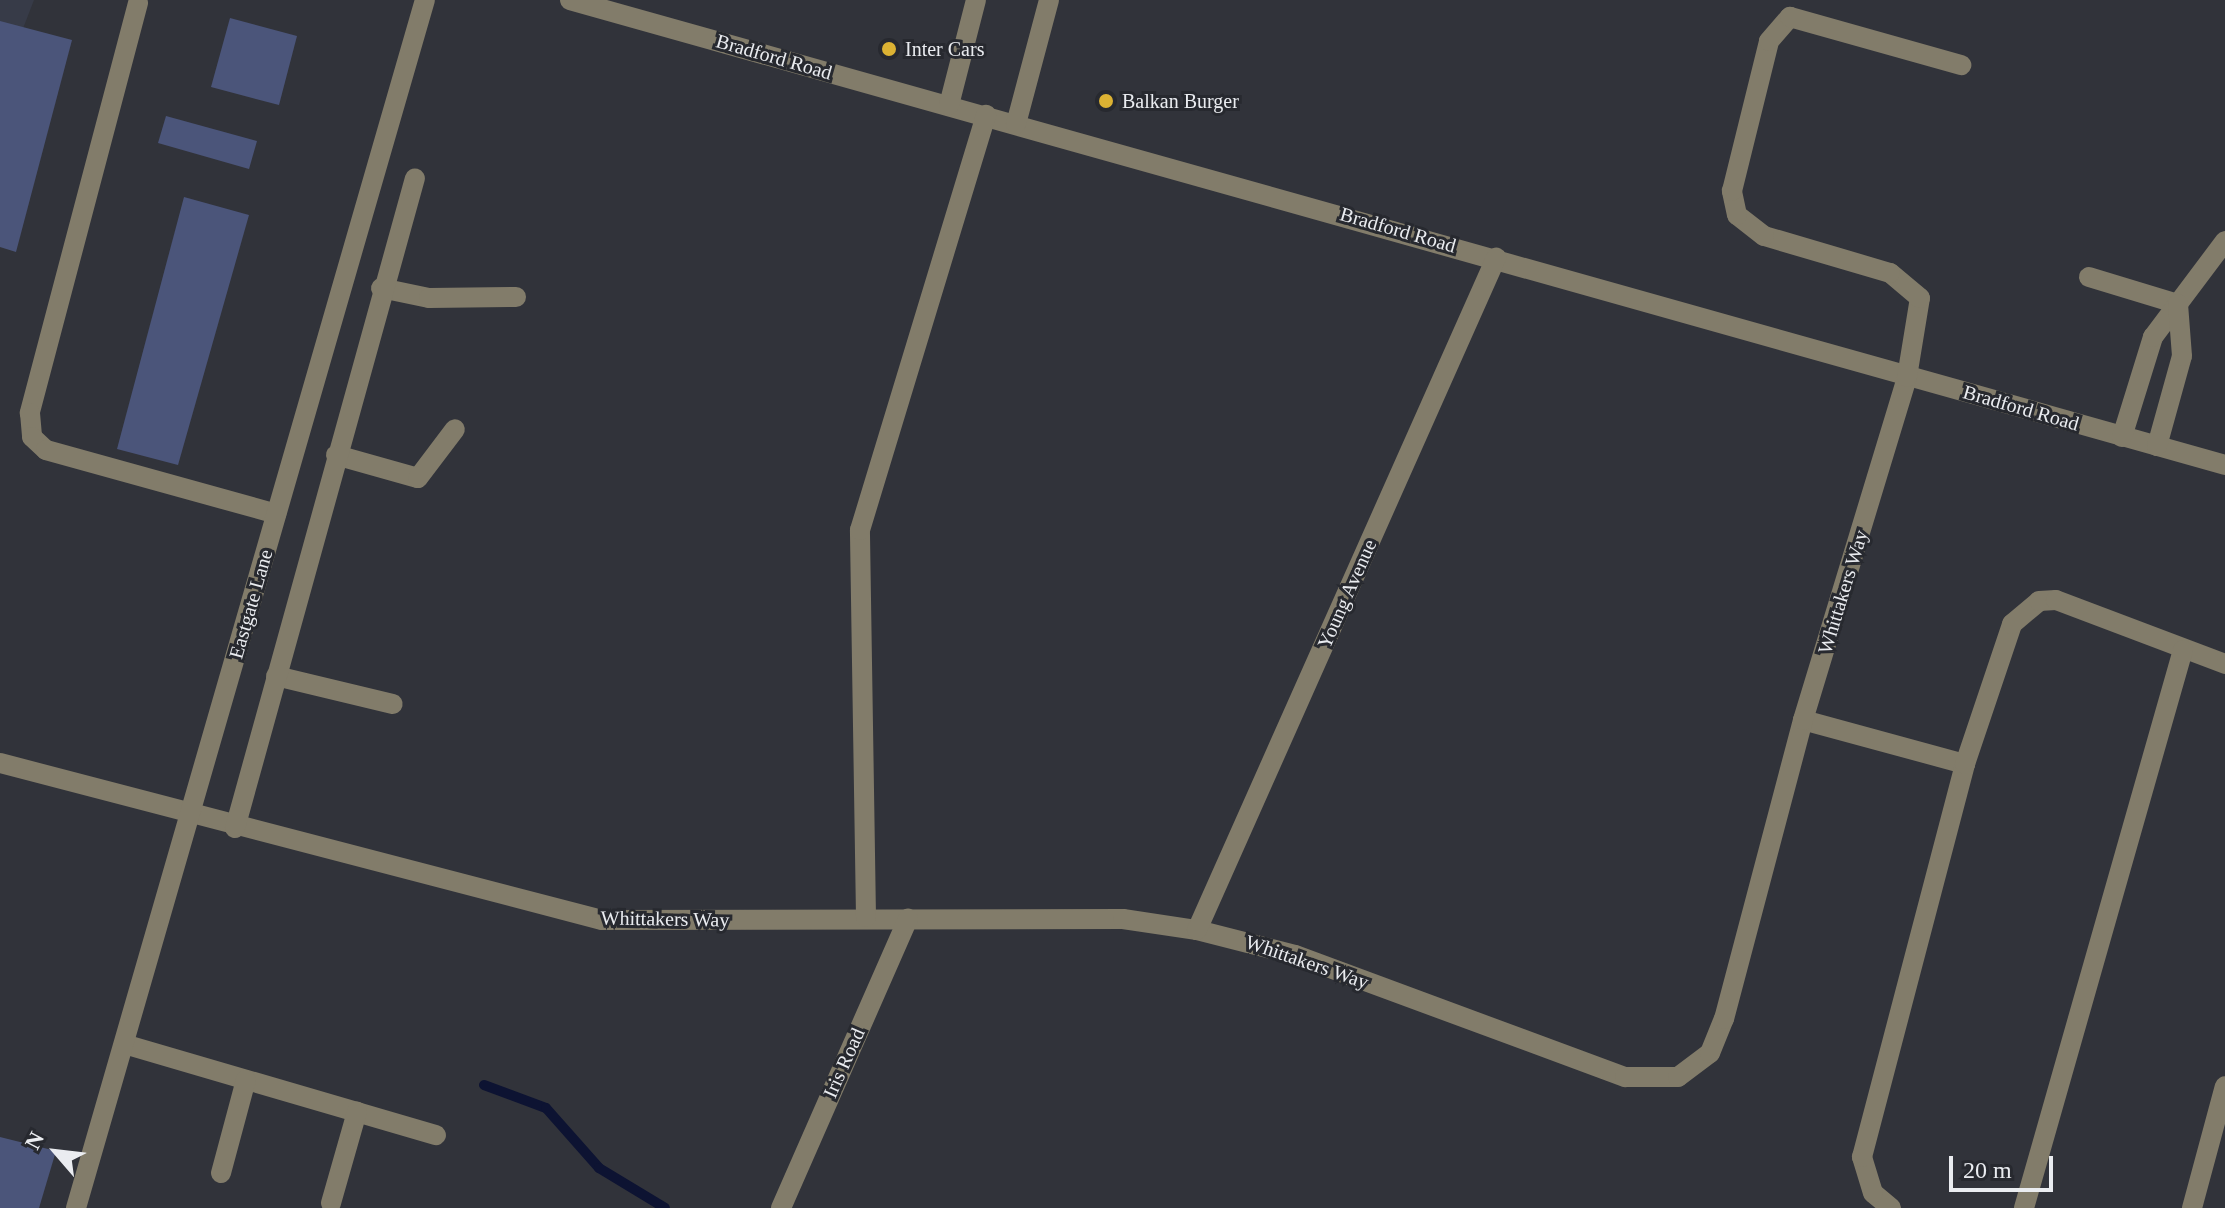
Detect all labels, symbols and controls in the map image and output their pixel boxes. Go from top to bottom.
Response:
street label: Bradford Road [713,29,835,85]
place label: Inter Cars [905,37,984,61]
marker: Inter Cars [880,40,898,58]
place label: Balkan Burger [1122,89,1239,113]
marker: Balkan Burger [1097,92,1115,110]
street label: Bradford Road [1337,202,1459,258]
street label: Bradford Road [1960,380,2082,436]
street label: Whittakers Way [1813,527,1873,657]
street label: Young Avenue [1312,535,1382,653]
street label: Eastgate Lane [224,547,278,661]
street label: Whittakers Way [600,906,730,932]
street label: Whittakers Way [1242,930,1372,994]
street label: Iris Road [818,1024,870,1102]
north arrow [16,1112,96,1192]
text: N [20,1128,49,1153]
scale bar [1953,1140,2057,1190]
text: 20 m [1963,1157,2012,1183]

